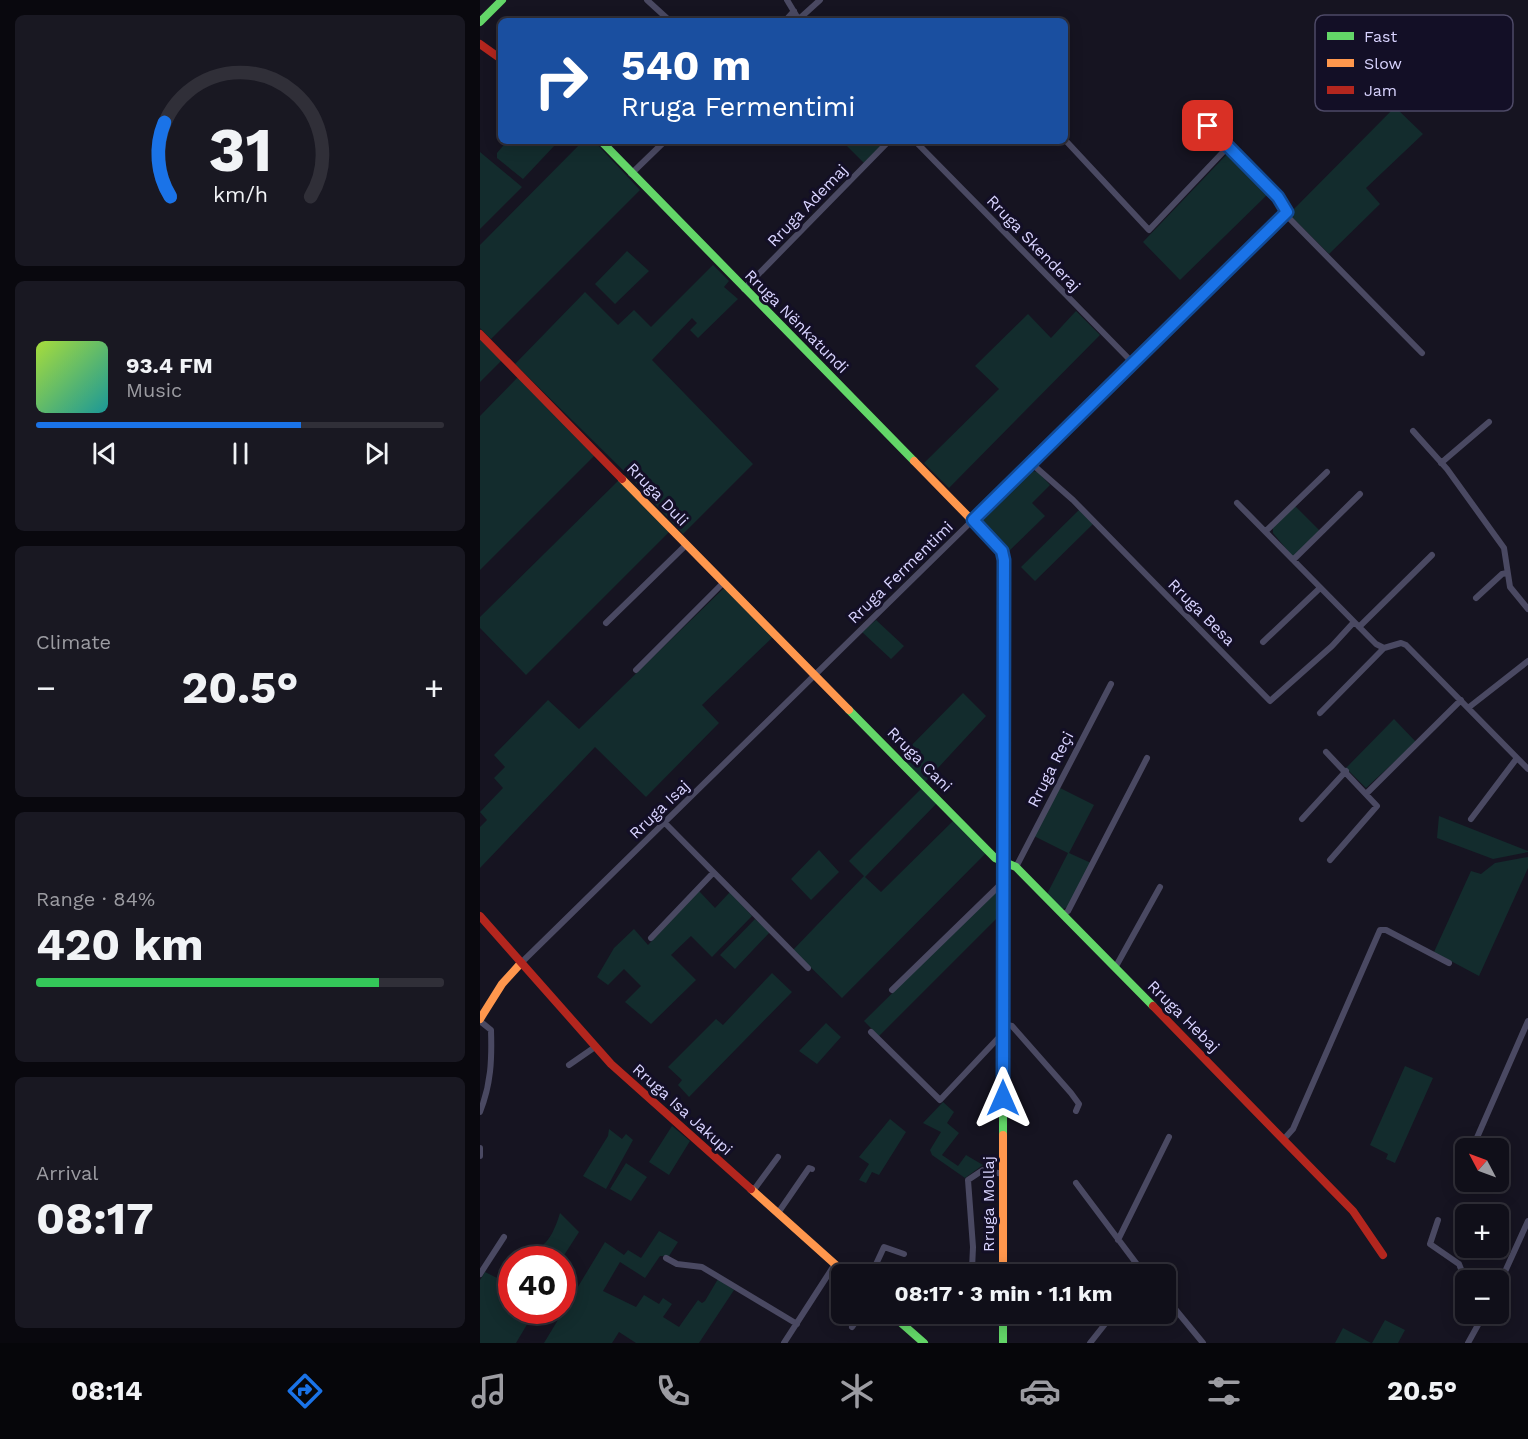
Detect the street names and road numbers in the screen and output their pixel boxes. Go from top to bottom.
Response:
street label: Rruga Ademaj [763,160,851,251]
street label: Rruga Skenderaj [983,191,1084,296]
street label: Rruga Nënkatundi [741,266,852,377]
street label: Rruga Duli [623,459,692,530]
street label: Rruga Fermentimi [844,517,957,627]
street label: Rruga Besa [1164,575,1239,650]
street label: Rruga Cani [883,723,956,796]
street label: Rruga Reçi [1023,728,1078,810]
street label: Rruga Isaj [625,776,693,843]
street label: Rruga Hebaj [1144,976,1224,1056]
street label: Rruga Isa Jakupi [629,1060,736,1159]
street label: Rruga Mollaj [979,1156,998,1252]

